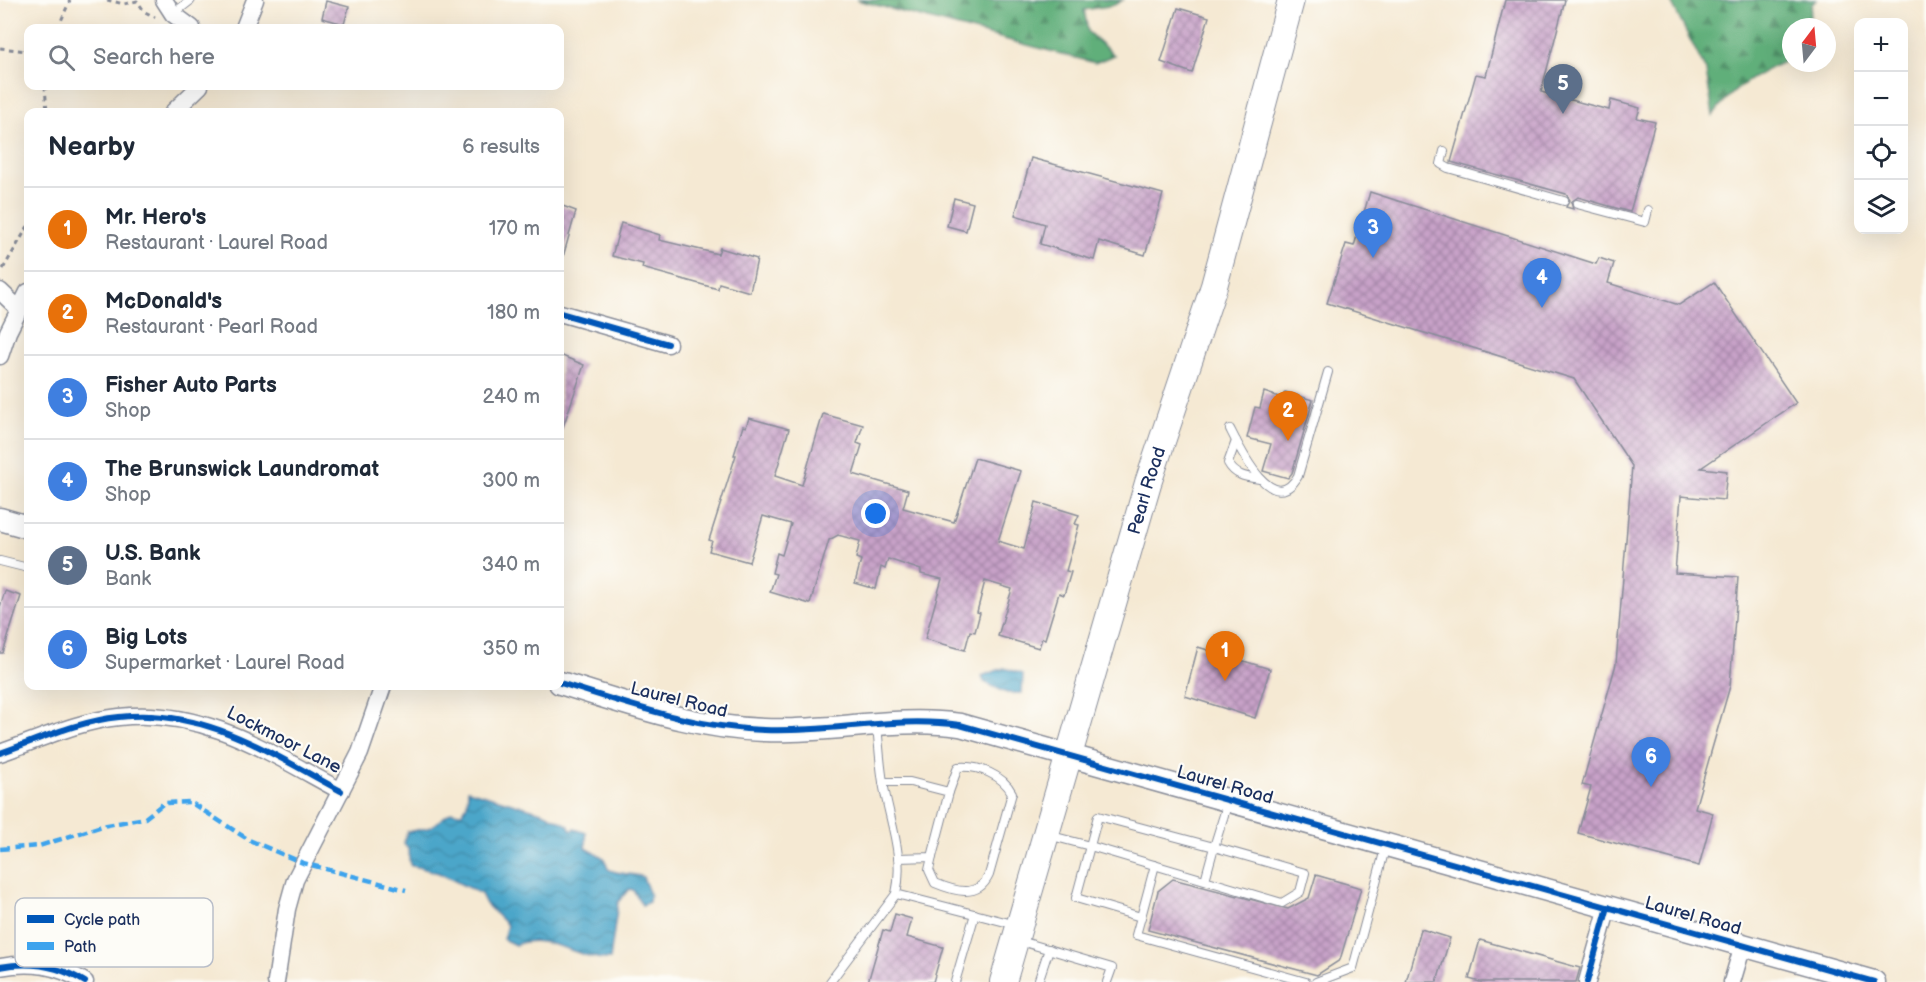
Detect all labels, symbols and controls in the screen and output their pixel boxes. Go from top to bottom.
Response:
north arrow [1782,18,1836,72]
map controls [1854,18,1908,234]
button: + [1854,18,1908,72]
search box [24,24,564,90]
icon: search [45,41,78,74]
text: Search here [93,44,215,71]
pin: 5 [1544,64,1582,114]
button: − [1854,72,1908,126]
button: locate [1854,126,1908,180]
text: Nearby [48,132,135,163]
text: 6 results [462,135,540,159]
button: layers [1854,180,1908,234]
text: Mr. Hero's [105,204,206,231]
pin: 3 [1354,208,1392,258]
text: 1 [63,217,72,241]
text: 170 m [489,217,540,241]
text: Restaurant · Laurel Road [105,231,328,255]
pin: 4 [1522,258,1562,308]
text: McDonald's [105,288,222,315]
text: 2 [62,301,73,325]
text: 180 m [487,301,540,325]
text: Restaurant · Pearl Road [105,315,318,339]
text: Fisher Auto Parts [105,372,277,399]
text: 3 [62,385,73,409]
text: 240 m [483,385,540,409]
pin: 2 [1268,392,1308,441]
text: Shop [105,399,151,423]
street label: Pearl Road [1123,444,1170,537]
text: The Brunswick Laundromat [105,456,379,483]
text: 4 [62,469,73,493]
text: 300 m [482,469,540,493]
text: Shop [105,483,151,507]
your location [861,499,890,528]
text: U.S. Bank [105,540,201,567]
text: 5 [62,553,73,577]
text: 340 m [482,553,540,577]
text: Bank [105,567,151,591]
text: Big Lots [105,624,187,651]
pin: 1 [1206,632,1244,681]
text: 6 [61,637,74,661]
text: 350 m [483,637,540,661]
text: Supermarket · Laurel Road [105,651,345,675]
street label: Laurel Road [628,678,730,722]
street label: Lockmoor Lane [223,702,345,778]
pin: 6 [1632,738,1670,787]
street label: Laurel Road [1174,761,1276,809]
street label: Laurel Road [1642,892,1744,940]
legend [15,898,213,967]
text: Cycle path [64,911,140,930]
text: Path [64,938,96,957]

